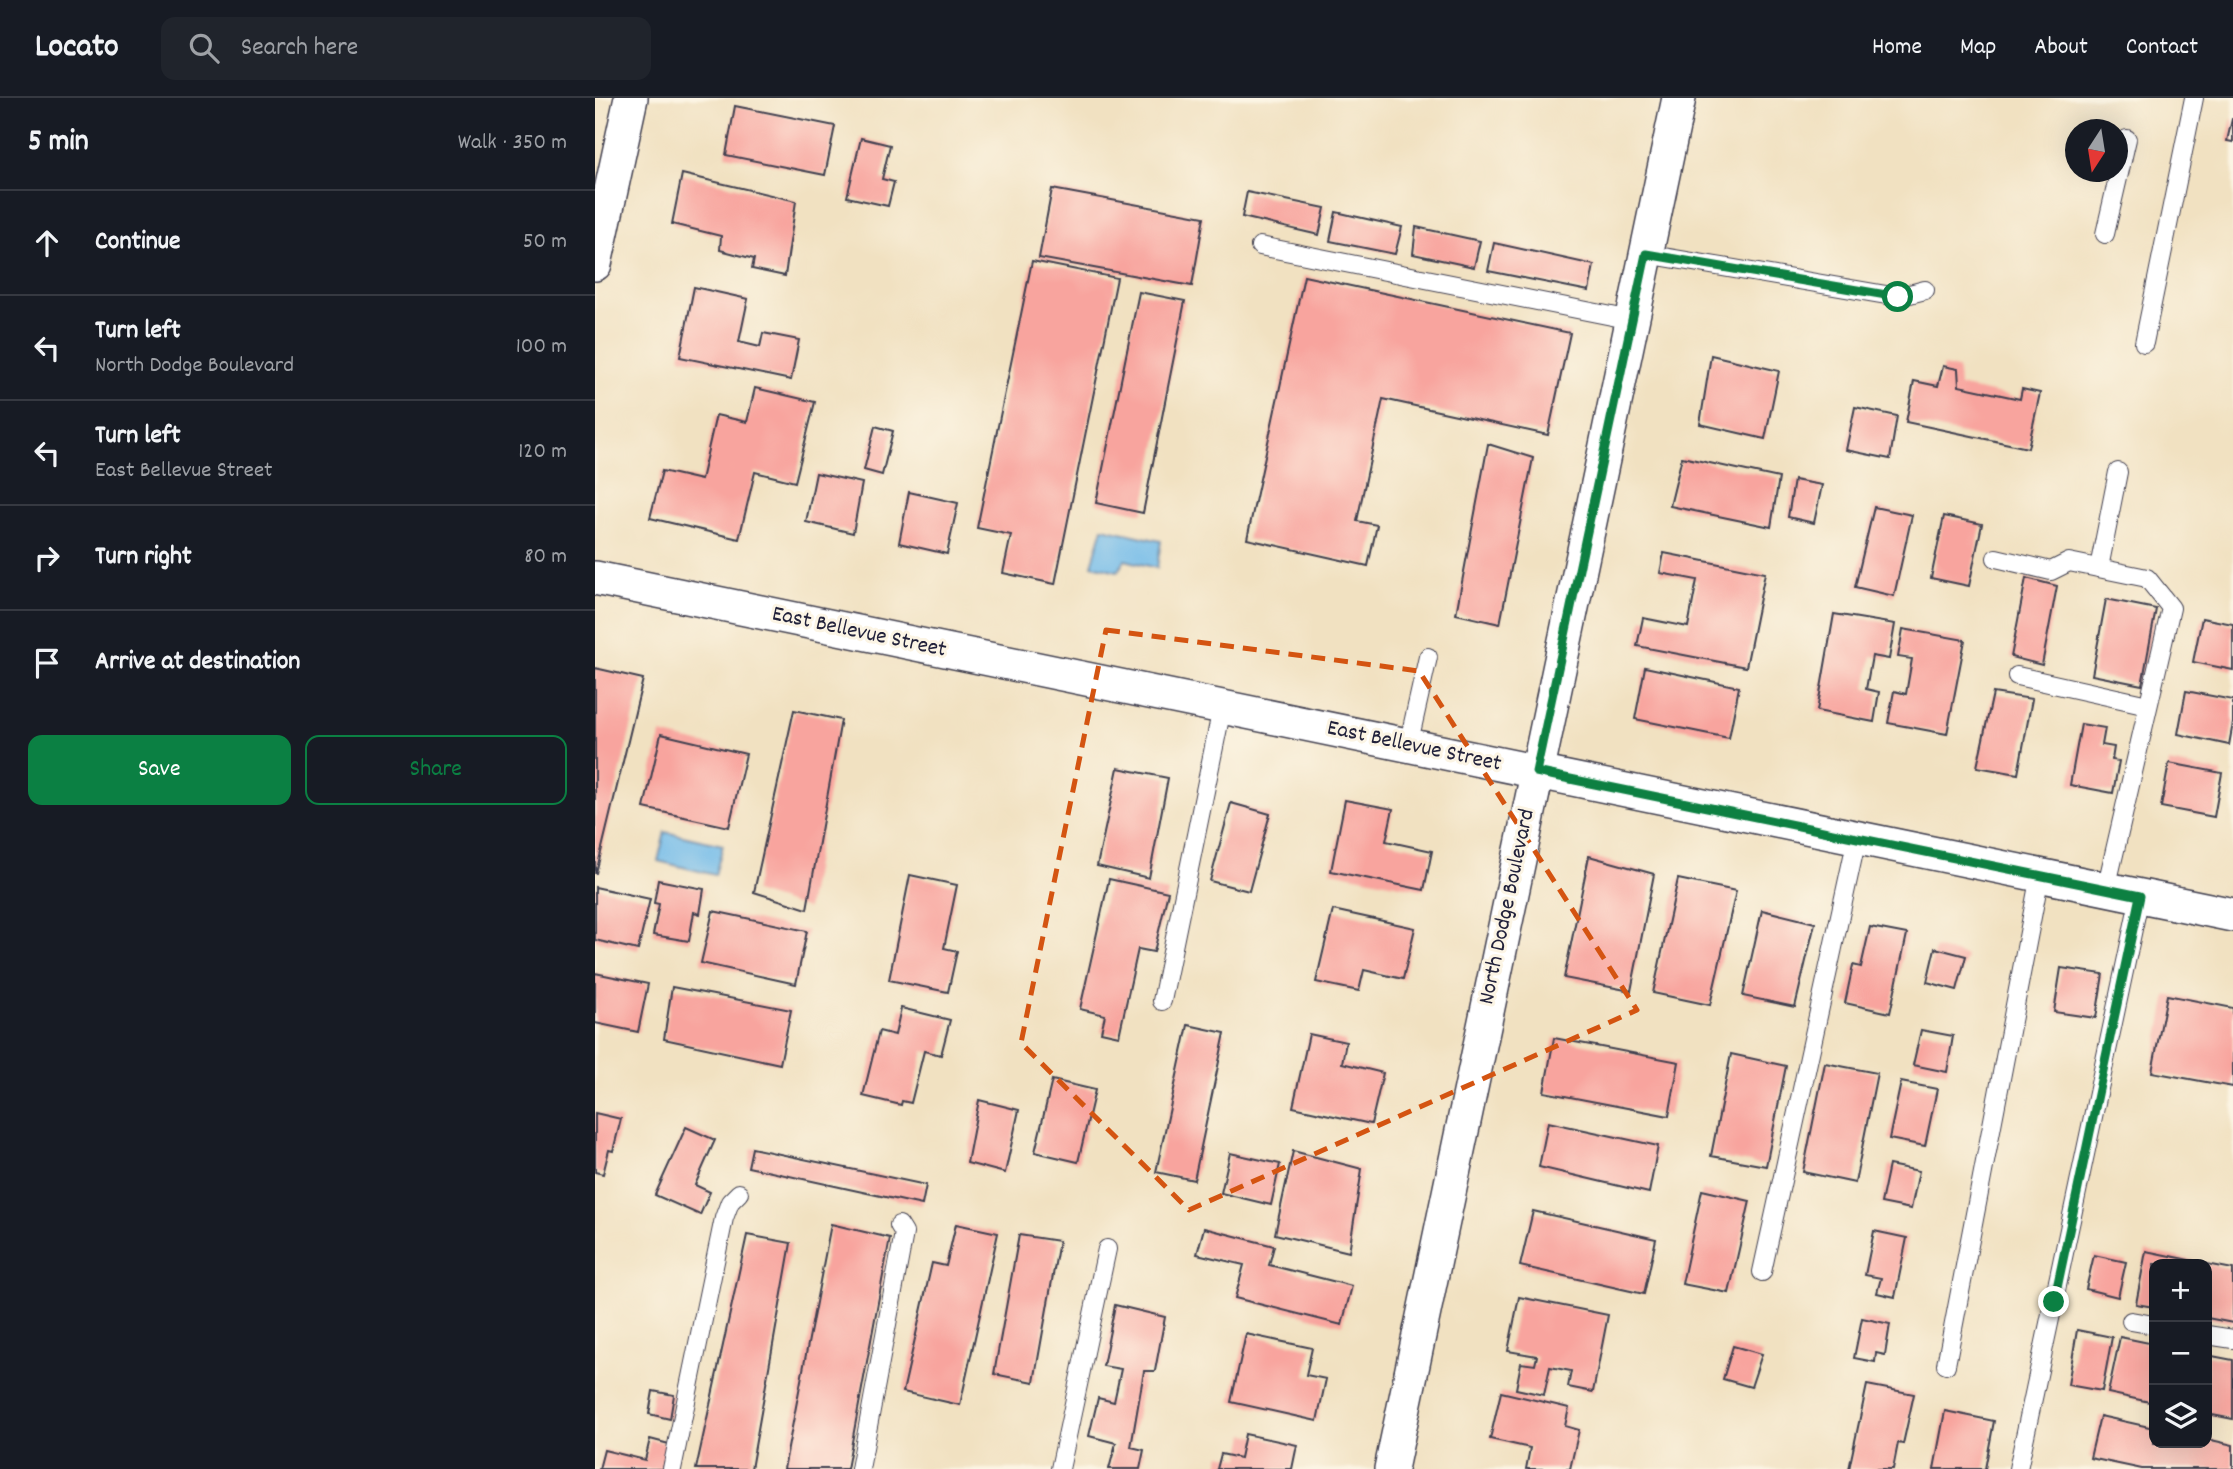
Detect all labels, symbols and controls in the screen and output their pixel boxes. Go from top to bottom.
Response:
search box [161,17,651,80]
text: Locato [35,25,119,72]
icon: search [185,29,223,67]
text: Search here [241,30,358,67]
text: Home [1872,31,1922,65]
text: Map [1960,31,1996,65]
text: About [2034,31,2088,65]
text: Contact [2126,31,2198,65]
north arrow [2065,119,2128,182]
text: 5 min [28,122,89,165]
text: Walk · 350 m [458,127,567,160]
icon: ahead [28,224,66,262]
text: Continue [95,224,180,261]
text: 50 m [523,226,567,259]
route start [1882,281,1913,312]
text: Turn left [95,313,181,350]
icon: left [28,329,66,367]
text: 100 m [516,331,567,364]
text: North Dodge Boulevard [95,350,294,383]
text: Turn left [95,418,181,455]
icon: left [28,434,66,472]
text: 120 m [518,436,567,469]
text: East Bellevue Street [95,455,273,488]
icon: right [28,539,66,577]
text: Turn right [95,539,192,576]
text: 80 m [524,541,567,574]
street label: East Bellevue Street [769,598,949,668]
icon: arrive [28,644,66,682]
text: Arrive at destination [95,644,300,681]
street label: East Bellevue Street [1324,712,1504,782]
button: Save [28,735,291,805]
button: Share [305,735,567,805]
street label: North Dodge Boulevard [1471,806,1545,1008]
map controls [2149,1259,2212,1448]
button: + [2149,1259,2212,1322]
route end [2038,1286,2069,1317]
button: − [2149,1322,2212,1385]
button: layers [2149,1385,2212,1448]

